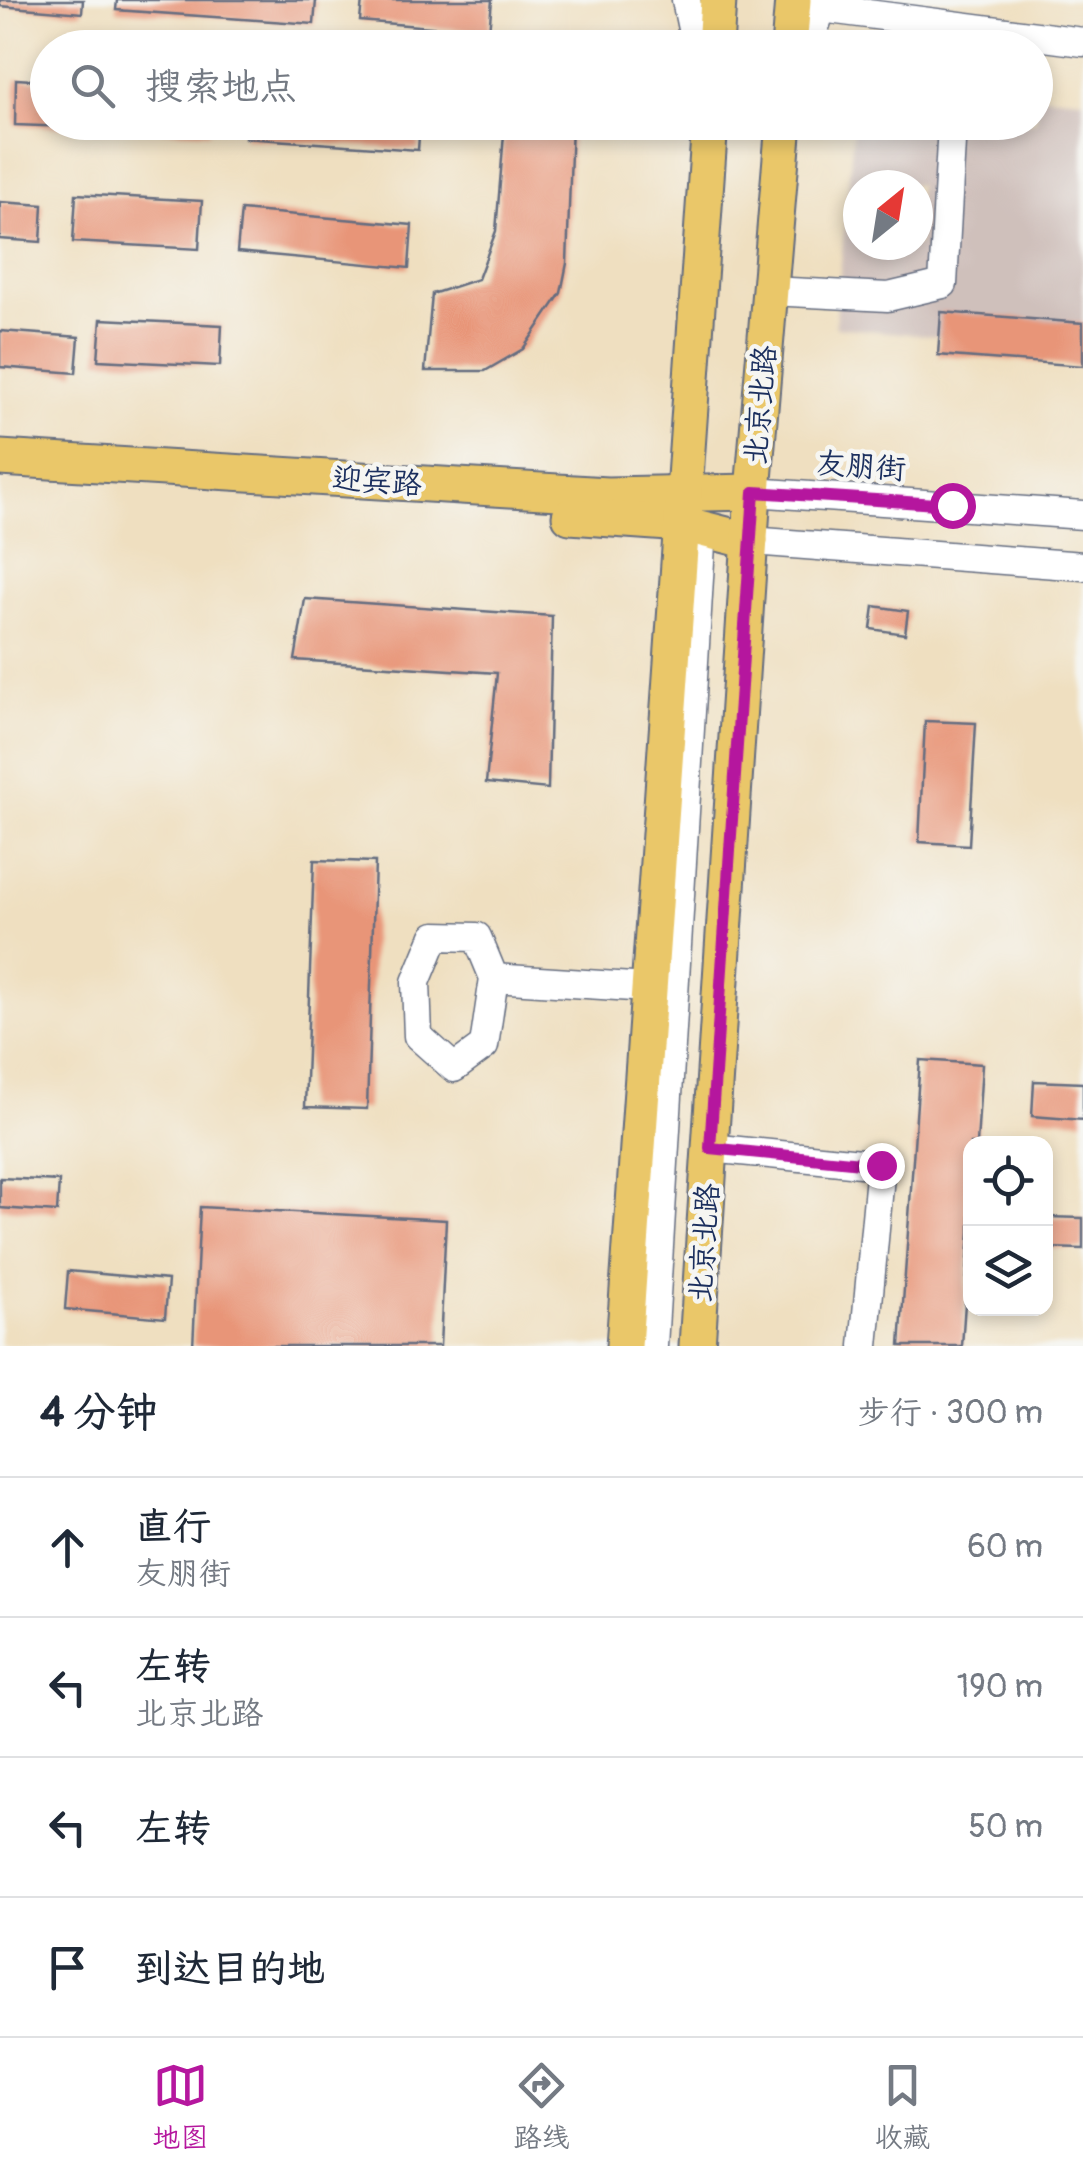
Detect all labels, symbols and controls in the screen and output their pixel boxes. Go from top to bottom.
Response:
search box [30,30,1053,140]
icon: search [65,58,120,113]
text: 搜索地点 [145,63,297,111]
north arrow [843,170,933,260]
street label: 北京北路 [737,344,784,466]
street label: 友朋街 [815,445,907,488]
street label: 迎宾路 [331,460,423,503]
route start [930,483,976,529]
map controls [963,1136,1053,1316]
button: locate [963,1136,1053,1226]
route end [859,1143,905,1189]
street label: 北京北路 [682,1182,727,1304]
button: layers [963,1226,1053,1316]
text: 4 分钟 [40,1387,157,1439]
text: 步行 · 300 m [858,1393,1043,1433]
text: 直行 [135,1503,211,1551]
icon: ahead [40,1520,95,1575]
text: 60 m [967,1527,1043,1567]
text: 友朋街 [135,1554,231,1594]
text: 左转 [135,1643,211,1691]
icon: left [40,1660,95,1715]
text: 190 m [957,1667,1043,1707]
text: 北京北路 [135,1694,263,1734]
icon: left [40,1800,95,1855]
text: 左转 [135,1805,211,1853]
text: 50 m [968,1807,1043,1847]
icon: arrive [40,1940,95,1995]
text: 到达目的地 [135,1945,325,1993]
tab: 地图 [152,2058,209,2156]
tab: 路线 [513,2058,570,2156]
tab: 收藏 [874,2058,931,2156]

